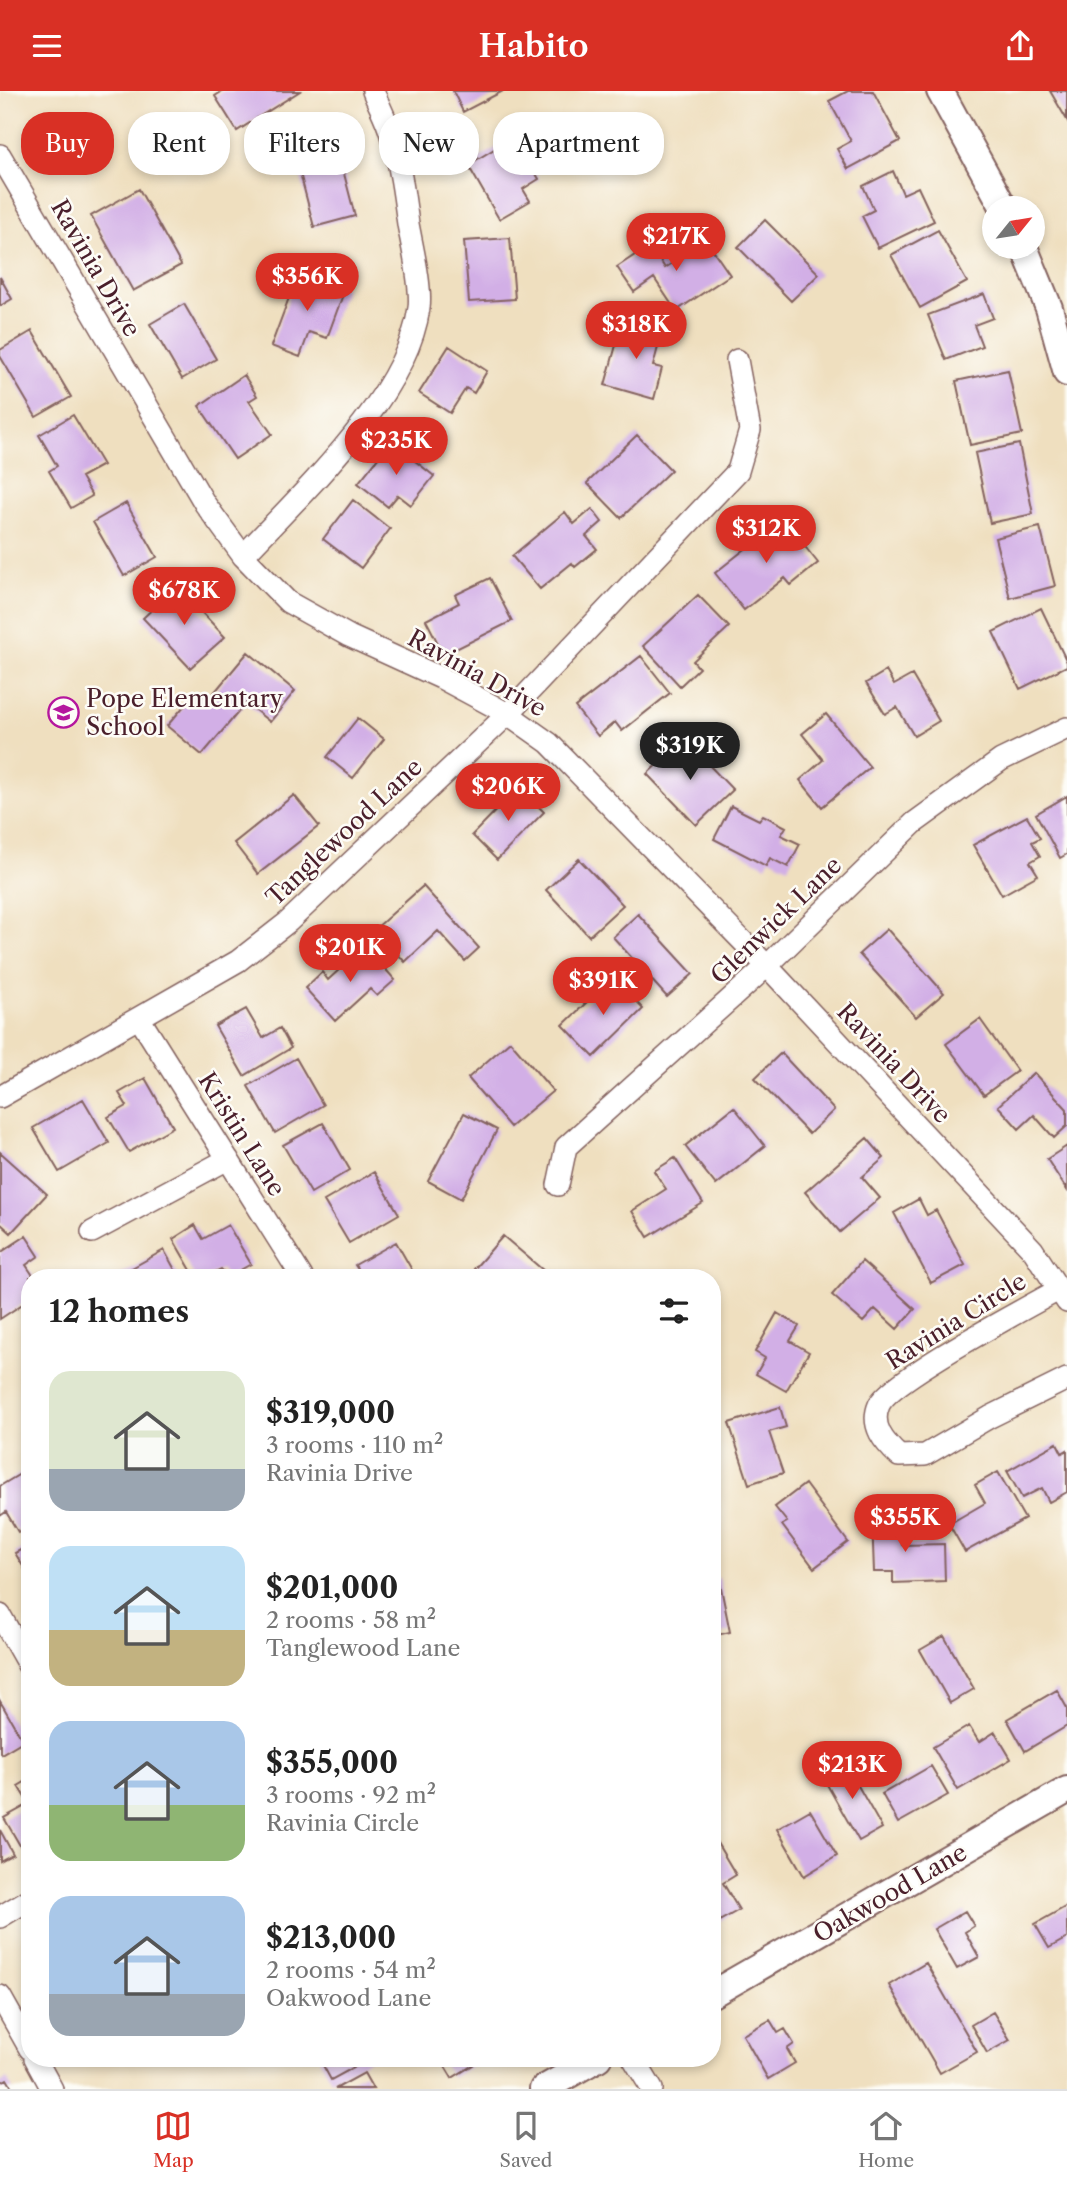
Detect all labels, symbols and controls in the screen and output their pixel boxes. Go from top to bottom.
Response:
text: Habito [479,26,588,65]
icon: menu [28,27,66,65]
icon: share [1001,27,1039,65]
chip: Buy [21,112,114,175]
chip: Rent [128,112,230,175]
chip: Filters [244,112,365,175]
chip: New [379,112,479,175]
chip: Apartment [493,112,664,175]
street label: Ravinia Drive [45,194,147,342]
north arrow [982,196,1045,259]
map controls [982,196,1045,259]
pin: $217K [627,213,725,273]
text: $217K [642,222,710,250]
pin: $356K [258,253,356,313]
text: $356K [272,262,342,290]
pin: $318K [587,301,685,361]
text: $318K [602,310,670,338]
pin: $235K [347,417,445,477]
text: $235K [361,426,431,454]
pin: $312K [717,505,815,565]
text: $312K [732,514,800,542]
pin: $678K [135,567,233,627]
text: $678K [149,576,219,604]
street label: Ravinia Drive [403,623,551,723]
place label: Pope Elementary School [86,684,284,741]
school or university icon: Pope Elementary School [46,695,80,729]
pin: $319K [641,723,739,782]
text: $319K [656,731,724,759]
street label: Tanglewood Lane [260,752,428,912]
pin: $206K [459,763,557,823]
text: $206K [471,772,545,800]
street label: Glenwick Lane [705,850,847,990]
pin: $201K [301,925,399,984]
text: $201K [315,933,385,961]
pin: $391K [554,957,652,1017]
text: $391K [569,966,637,994]
street label: Ravinia Drive [831,997,957,1129]
street label: Kristin Lane [192,1067,292,1201]
street label: Ravinia Circle [881,1266,1031,1376]
icon: filters [655,1292,693,1330]
text: 12 homes [49,1293,189,1330]
text: $319,000 [266,1394,395,1431]
icon: home [105,1399,189,1483]
text: 3 rooms · 110 m² [266,1431,443,1459]
text: Ravinia Drive [266,1459,413,1487]
pin: $355K [856,1495,954,1554]
text: $355K [870,1503,940,1531]
text: $201,000 [266,1569,398,1606]
icon: home [105,1574,189,1658]
text: 2 rooms · 58 m² [266,1606,436,1634]
text: Tanglewood Lane [266,1634,460,1662]
pin: $213K [803,1741,901,1801]
text: $355,000 [266,1744,398,1781]
icon: home [105,1749,189,1833]
text: $213K [818,1750,886,1778]
text: 3 rooms · 92 m² [266,1781,436,1809]
text: Ravinia Circle [266,1809,419,1837]
street label: Oakwood Lane [808,1837,972,1949]
text: $213,000 [266,1919,396,1956]
icon: home [105,1924,189,2008]
text: 2 rooms · 54 m² [266,1956,436,1984]
text: Oakwood Lane [266,1984,431,2012]
tab: Map [153,2107,194,2172]
tab: Saved [500,2107,552,2172]
tab: Home [858,2107,914,2172]

